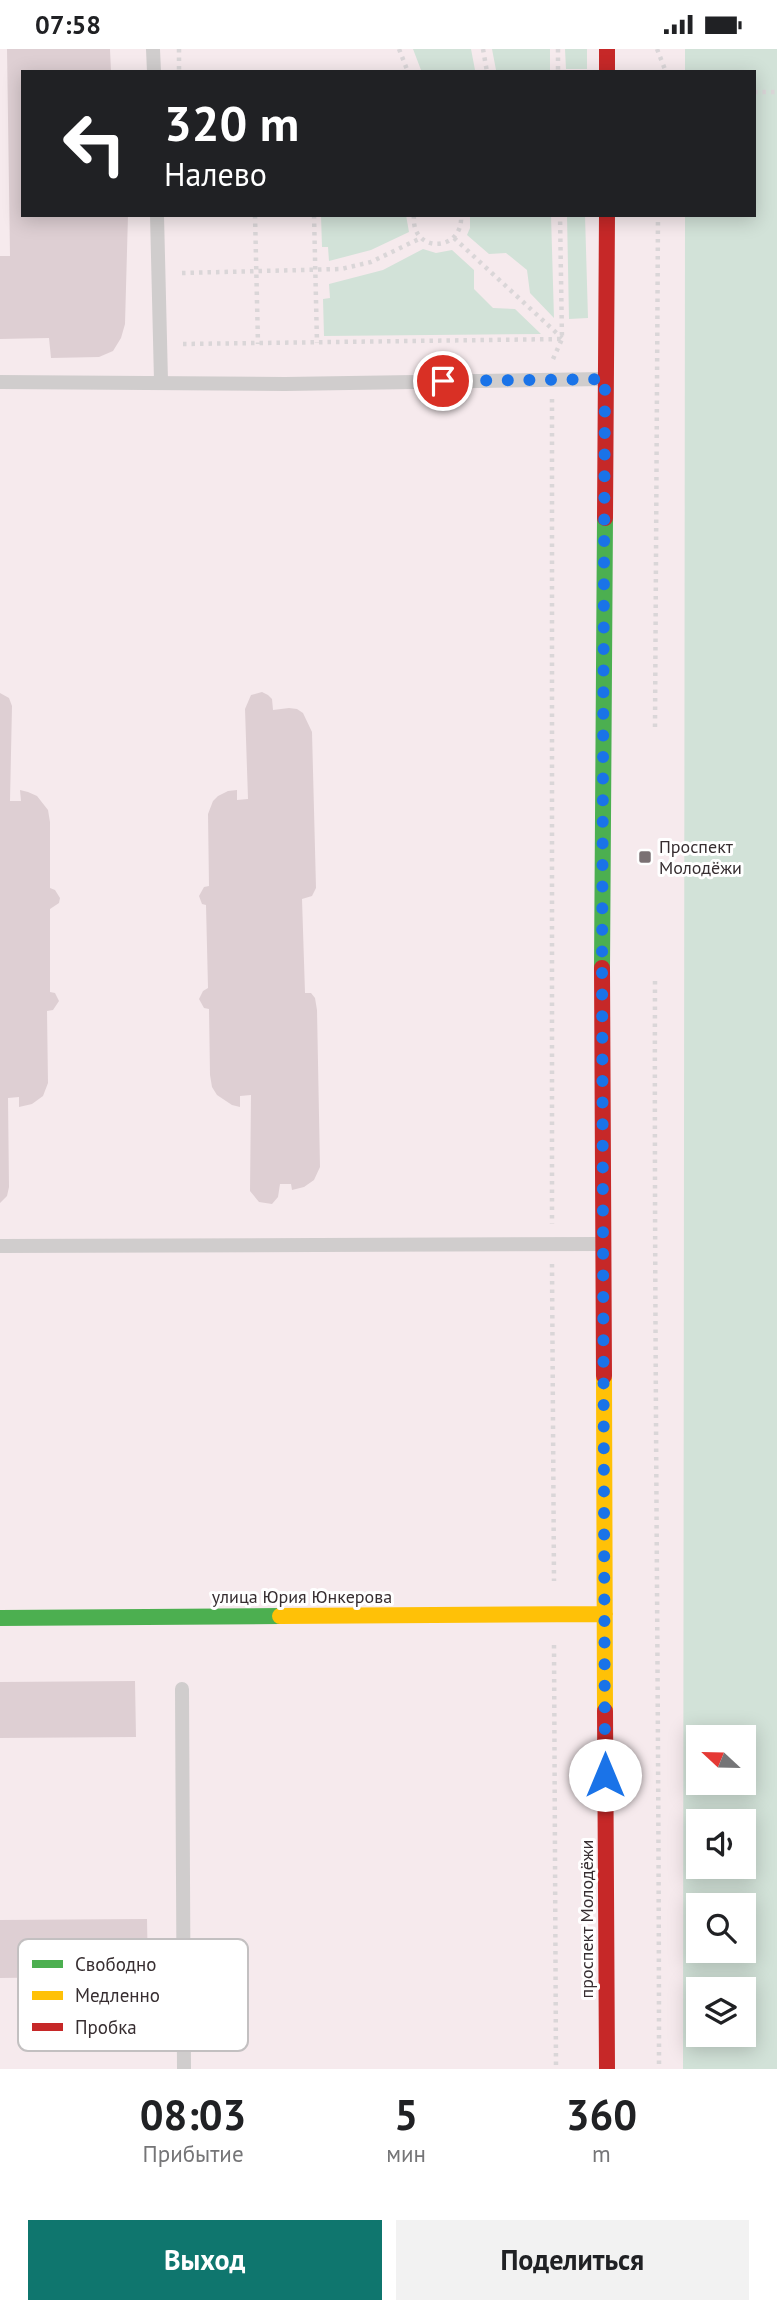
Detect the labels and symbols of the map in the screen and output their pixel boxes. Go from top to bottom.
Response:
pin [413,351,473,411]
place label: Проспект Молодёжи [659,835,742,879]
marker: Проспект Молодёжи [637,849,653,865]
street label: улица Юрия Юнкерова [212,1585,392,1608]
north arrow [686,1725,756,1795]
position arrow [568,1738,642,1812]
street label: проспект Молодёжи [575,1840,598,1998]
legend [18,1939,248,2051]
text: Свободно [75,1952,157,1976]
text: Медленно [75,1983,160,2007]
text: Пробка [75,2015,137,2039]

